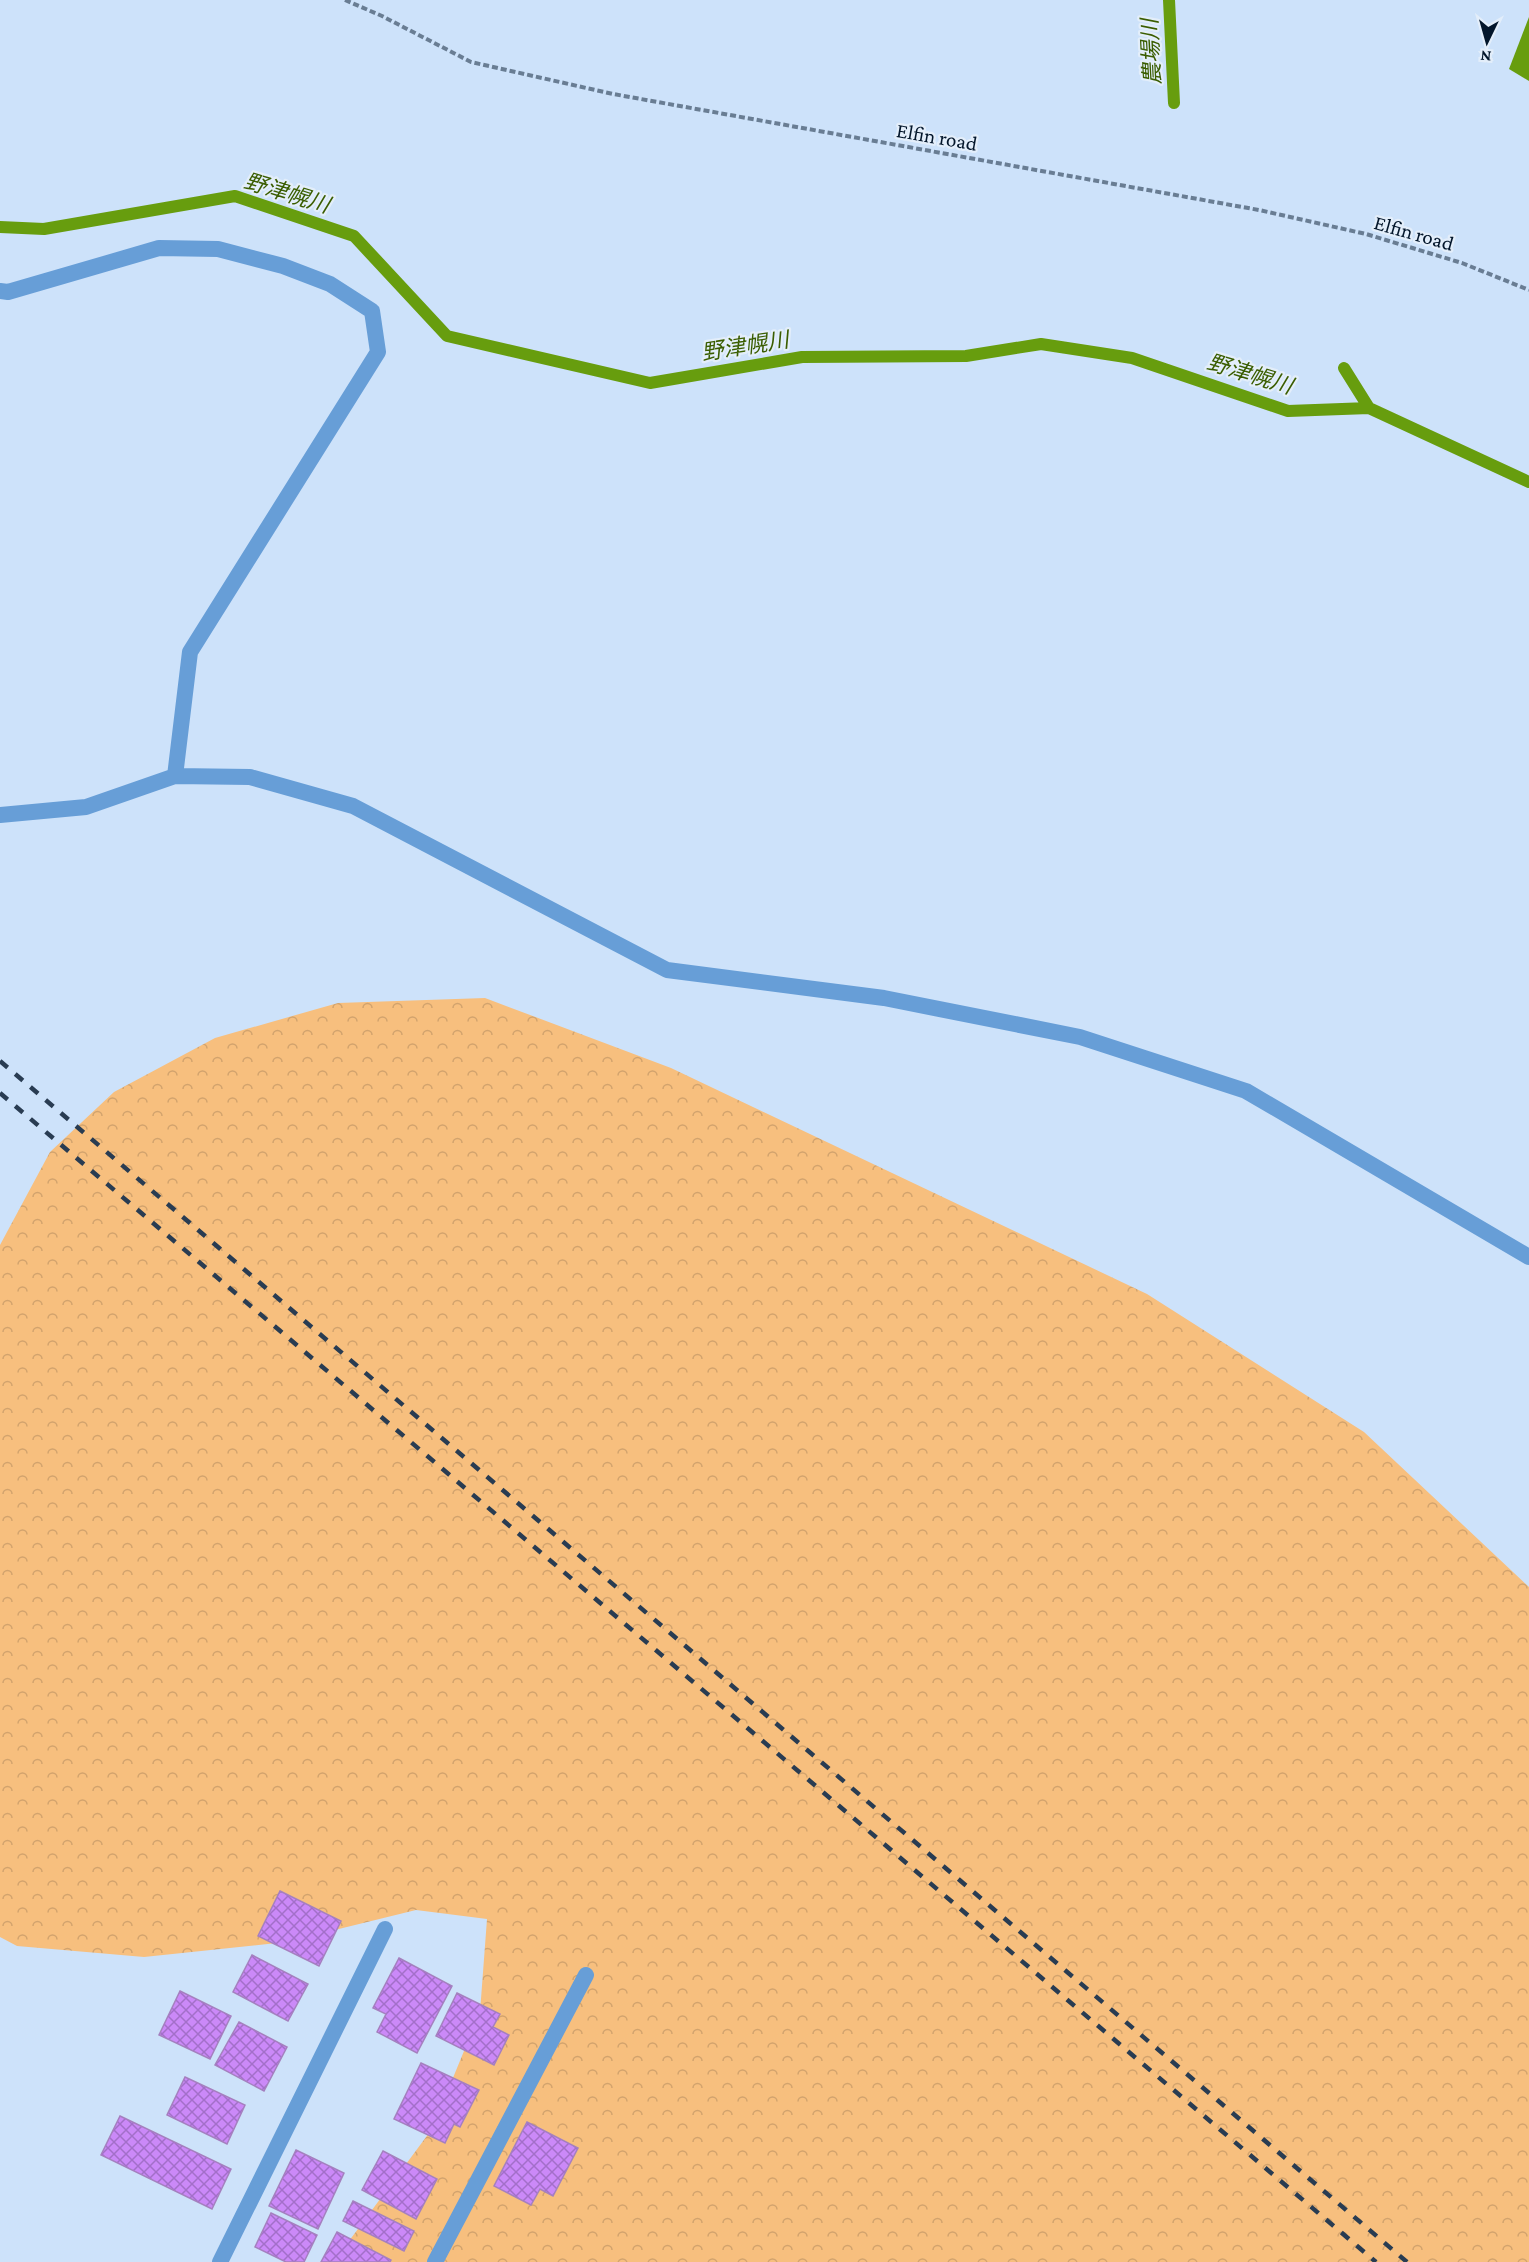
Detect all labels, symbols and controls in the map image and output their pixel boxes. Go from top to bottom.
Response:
north arrow [1457,12,1517,72]
water label: 農場川 [1137,16,1165,86]
text: N [1479,47,1492,65]
street label: Elfin road [895,118,979,156]
water label: 野津幌川 [241,168,335,218]
street label: Elfin road [1371,210,1457,256]
water label: 野津幌川 [700,326,792,365]
water label: 野津幌川 [1204,349,1298,399]

